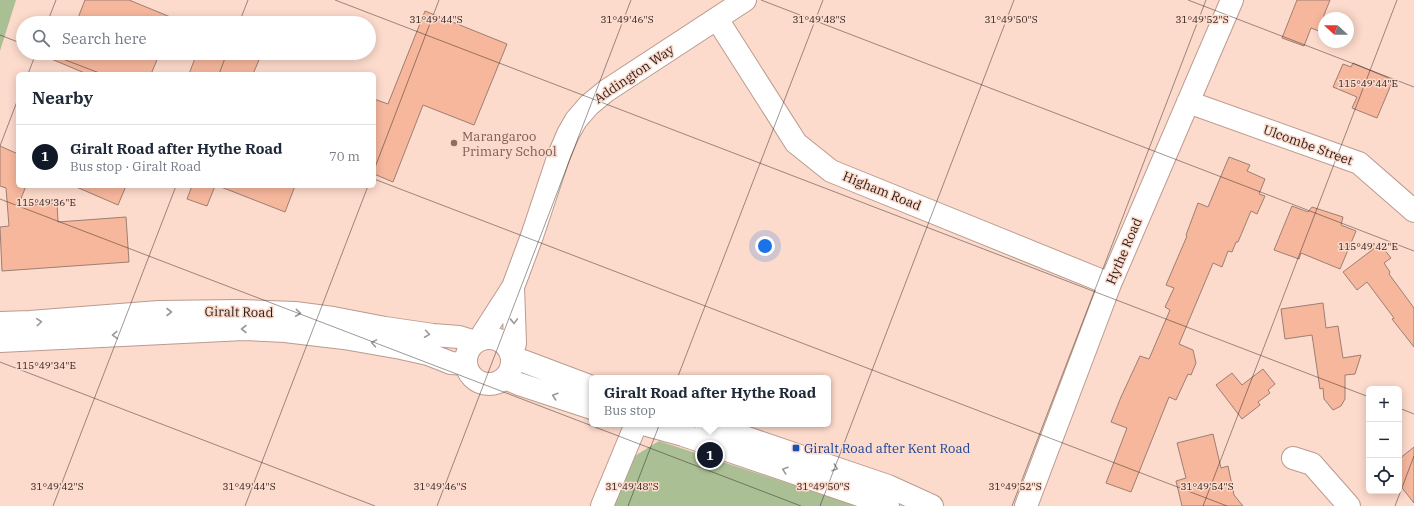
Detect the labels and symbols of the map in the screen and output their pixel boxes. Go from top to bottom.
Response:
north arrow [1318,12,1354,48]
text: 31°49'44"S [409,13,463,26]
text: 31°49'46"S [600,13,654,26]
text: 31°49'48"S [792,13,846,26]
text: 31°49'50"S [984,13,1038,26]
text: 31°49'52"S [1175,13,1229,26]
street label: Addington Way [591,41,677,107]
text: 115°49'44"E [1338,77,1398,90]
street label: Ulcombe Street [1261,121,1356,169]
place label: Marangaroo Primary School [462,128,557,160]
marker: Marangaroo Primary School [449,138,459,148]
street label: Higham Road [840,168,924,214]
text: 115°49'36"E [16,196,76,209]
street label: Hythe Road [1102,215,1146,287]
your location [755,236,775,256]
text: 115°49'42"E [1338,240,1398,253]
street label: Giralt Road [204,303,274,321]
one-way arrow [166,308,172,316]
one-way arrow [295,309,302,318]
one-way arrow [36,317,42,326]
one-way arrow [510,318,518,324]
one-way arrow [241,325,247,333]
one-way arrow [424,329,430,338]
one-way arrow [112,330,118,339]
one-way arrow [370,339,377,348]
text: 115°49'34"E [16,359,76,372]
one-way arrow [552,392,559,401]
pin: 1 [697,440,723,470]
place label: Giralt Road after Kent Road [804,440,971,457]
marker: Giralt Road after Kent Road [791,443,801,453]
one-way arrow [832,463,839,472]
one-way arrow [782,466,789,475]
text: 31°49'42"S [30,480,84,493]
text: 31°49'44"S [222,480,276,493]
text: 31°49'46"S [413,480,467,493]
text: 31°49'48"S [605,480,659,493]
text: 31°49'50"S [796,480,850,493]
text: 31°49'52"S [988,480,1042,493]
text: 31°49'54"S [1180,480,1234,493]

